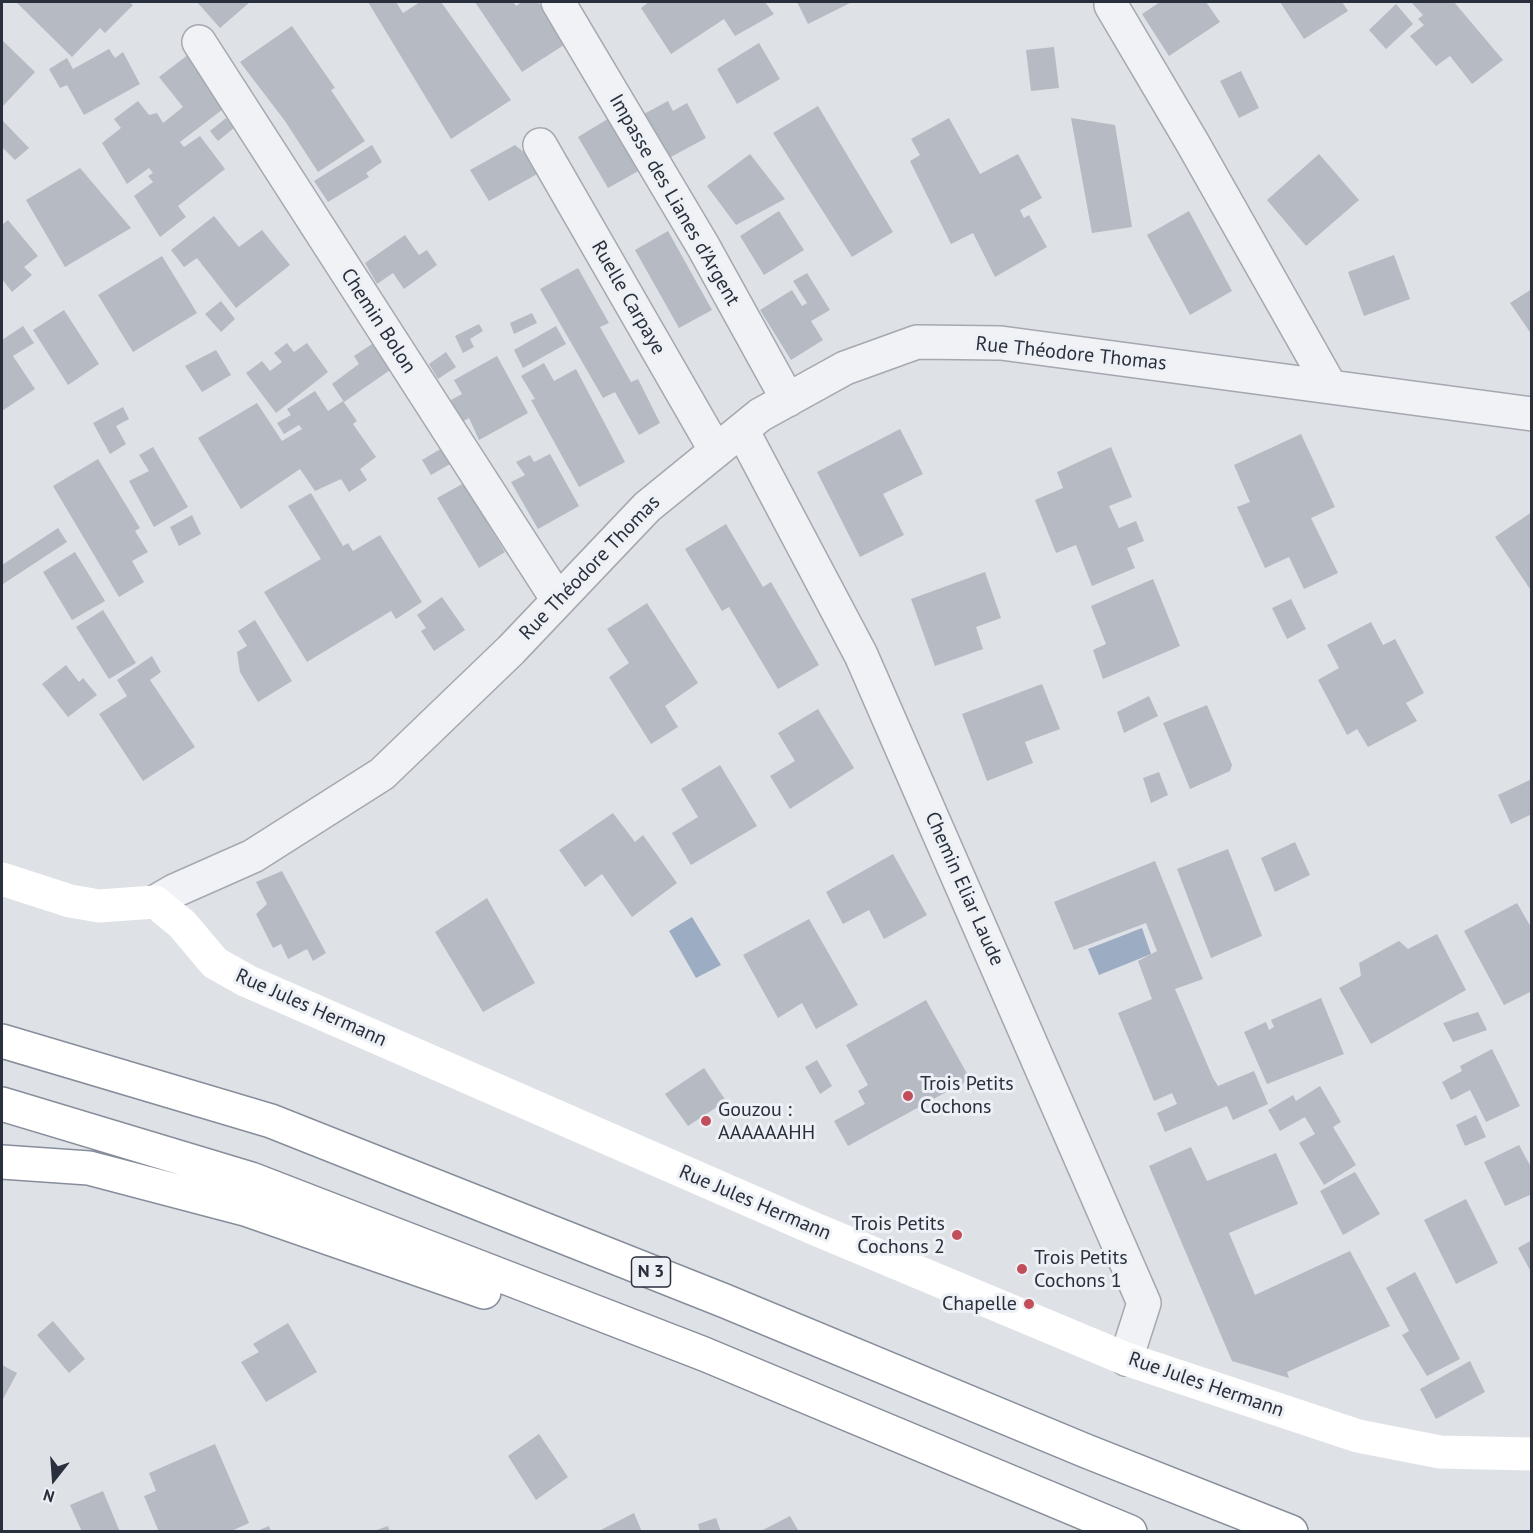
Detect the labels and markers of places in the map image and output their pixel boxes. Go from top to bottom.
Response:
place label: Trois Petits Cochons [920,1072,1014,1119]
marker: Trois Petits Cochons [901,1089,915,1103]
place label: Gouzou : AAAAAAHH [718,1098,815,1145]
marker: Gouzou : AAAAAAHH [699,1114,713,1128]
place label: Trois Petits Cochons 2 [851,1212,945,1259]
marker: Trois Petits Cochons 2 [950,1228,964,1242]
place label: Trois Petits Cochons 1 [1034,1246,1128,1293]
marker: Trois Petits Cochons 1 [1015,1262,1029,1276]
place label: Chapelle [942,1292,1017,1316]
marker: Chapelle [1022,1297,1036,1311]

